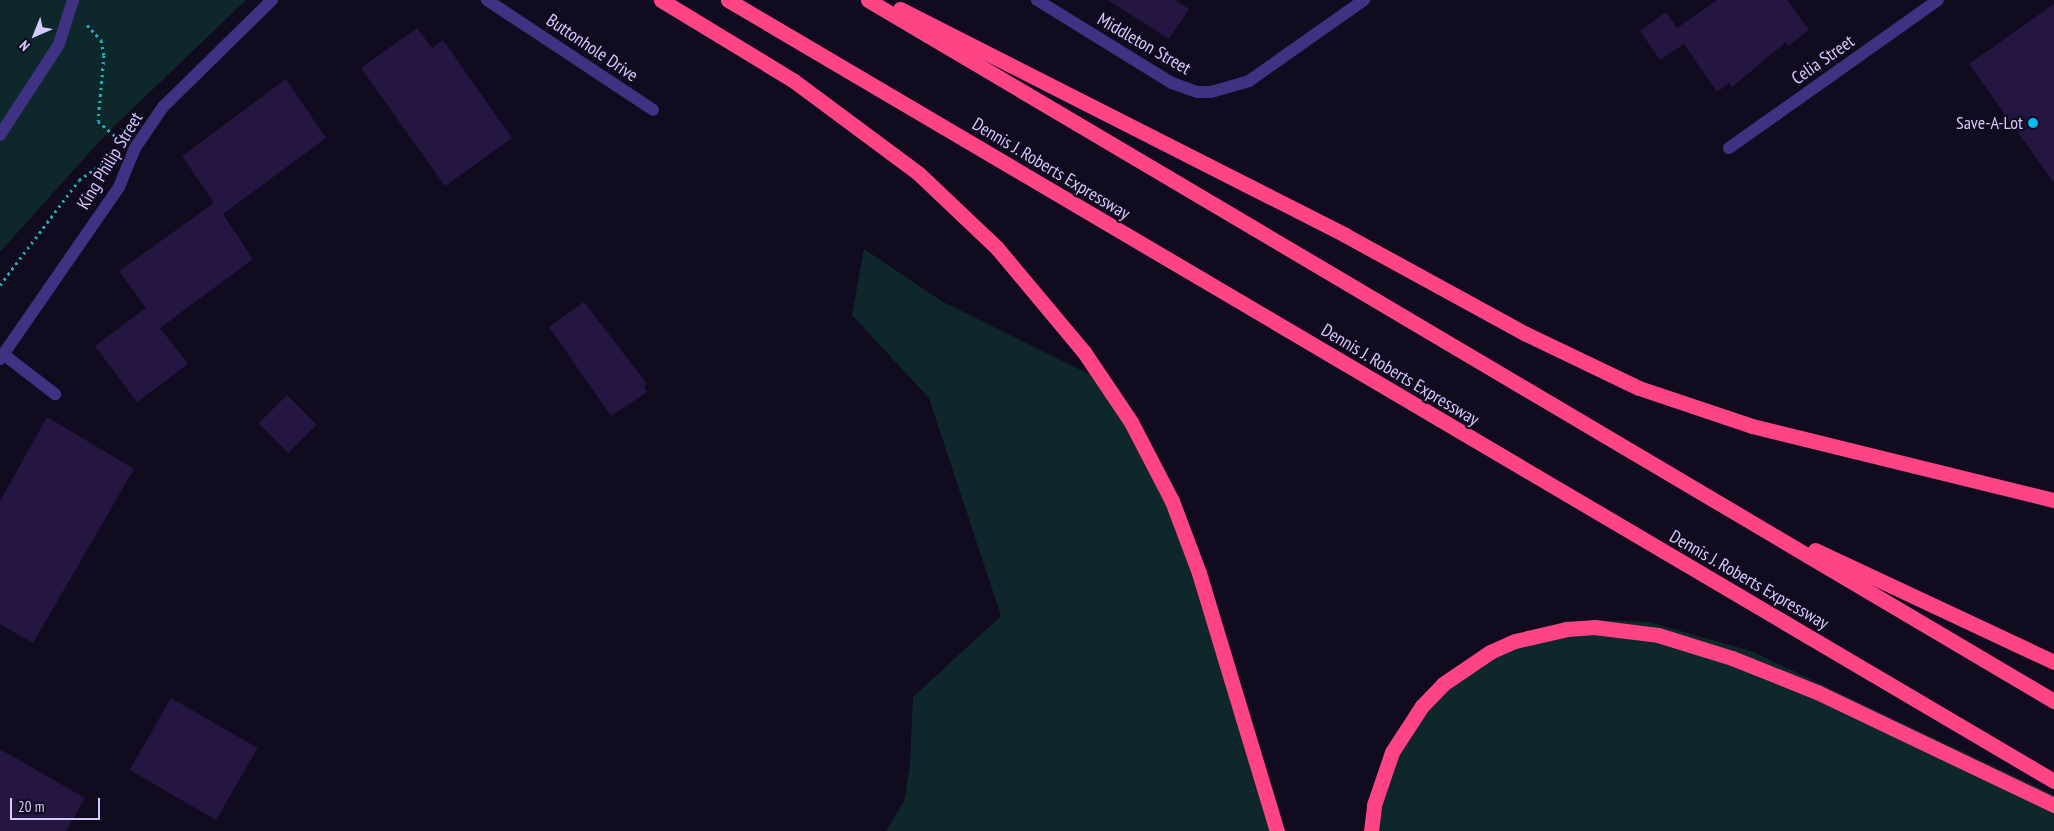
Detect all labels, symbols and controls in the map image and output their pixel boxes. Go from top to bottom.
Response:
street label: Middleton Street [1094,9,1194,79]
north arrow [10,10,60,60]
street label: Buttonhole Drive [542,10,642,86]
street label: Celia Street [1788,31,1858,89]
text: N [16,37,34,55]
street label: King Philip Street [73,109,147,213]
place label: Save-A-Lot [1956,112,2023,134]
street label: Dennis J. Roberts Expressway [968,113,1134,225]
marker: Save-A-Lot [2027,117,2039,129]
street label: Dennis J. Roberts Expressway [1317,319,1483,431]
street label: Dennis J. Roberts Expressway [1665,525,1833,635]
scale bar [12,788,102,820]
text: 20 m [18,797,44,816]

